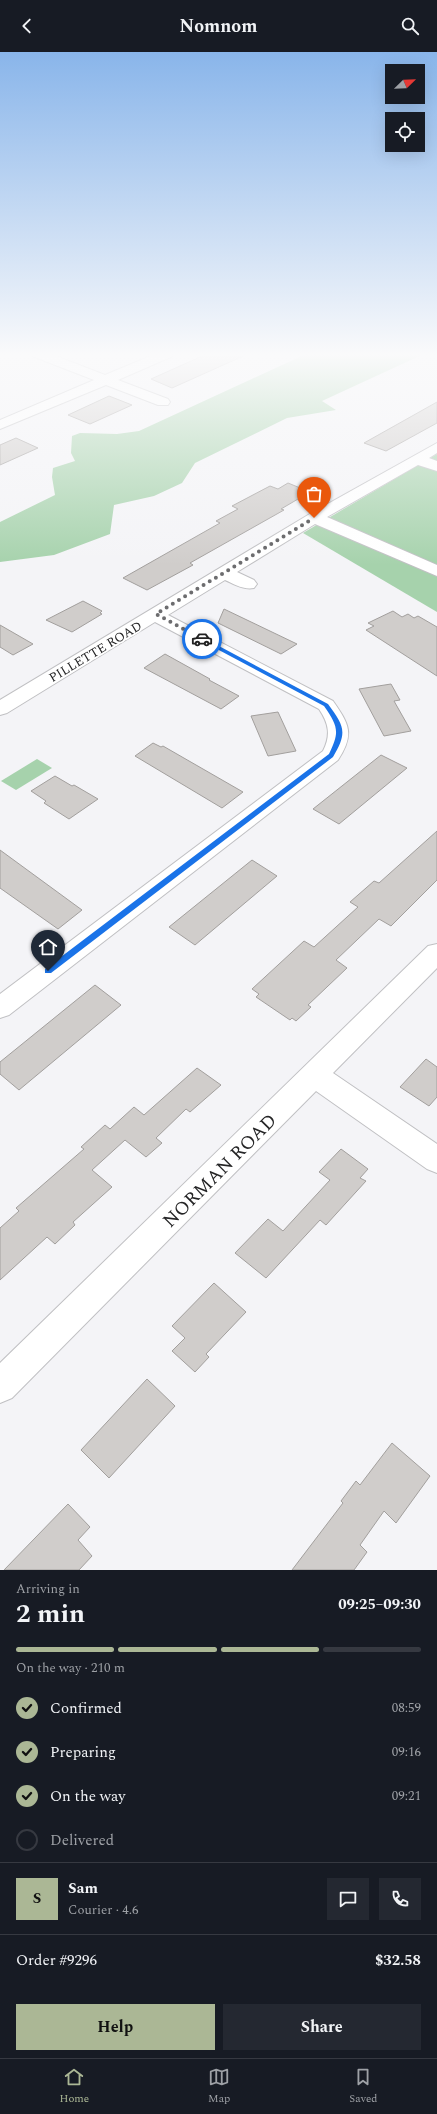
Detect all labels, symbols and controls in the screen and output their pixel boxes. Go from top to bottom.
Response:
text: Nomnom [180,13,257,40]
icon: back [16,15,38,37]
icon: search [399,15,421,37]
north arrow [385,64,425,104]
map controls [385,64,425,152]
button: locate [385,112,425,152]
pin [297,477,331,518]
icon: bag [303,483,325,505]
street label: PILLETTE ROAD [45,616,146,688]
courier [182,619,222,659]
icon: car [191,628,213,650]
pin [31,930,65,971]
icon: home [37,936,59,958]
street label: NORMAN ROAD [156,1107,284,1235]
text: Arriving in [16,1579,80,1599]
text: 09:25–09:30 [338,1593,421,1616]
text: 2 min [16,1594,85,1634]
text: On the way · 210 m [16,1658,125,1678]
icon: check [16,1697,38,1719]
text: Confirmed [50,1697,122,1720]
text: 08:59 [392,1698,421,1718]
icon: check [16,1741,38,1763]
text: Preparing [50,1741,116,1764]
text: 09:16 [392,1742,421,1762]
icon: check [16,1785,38,1807]
text: On the way [50,1785,125,1808]
text: 09:21 [392,1786,421,1806]
text: Delivered [50,1829,114,1852]
text: Sam [68,1877,98,1900]
button: chat [327,1878,369,1920]
button: phone [379,1878,421,1920]
text: S [33,1887,41,1910]
text: Courier · 4.6 [68,1900,138,1920]
text: Order #9296 [16,1949,97,1972]
text: $32.58 [375,1949,421,1972]
button: Help [16,2004,215,2050]
button: Share [223,2004,421,2050]
tab: Home [59,2066,89,2107]
tab: Map [208,2066,230,2107]
tab: Saved [349,2066,377,2107]

